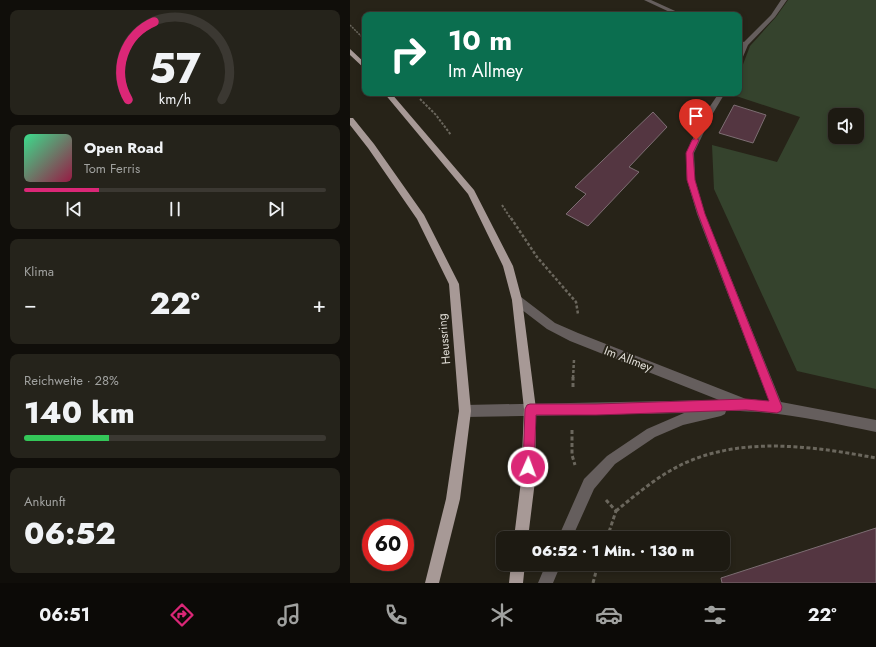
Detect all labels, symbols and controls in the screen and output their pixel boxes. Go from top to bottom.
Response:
text: 10 m [448,20,512,61]
icon: right [382,28,434,80]
text: 57 [149,38,201,99]
text: Im Allmey [448,58,523,84]
text: km/h [159,89,191,109]
pin [679,99,713,140]
icon: arrive [685,105,707,127]
map controls [828,108,864,144]
button: sound [828,108,864,144]
text: Open Road [84,137,163,159]
text: Tom Ferris [84,159,140,178]
icon: previous [63,198,85,220]
icon: pause [164,198,186,220]
icon: next [265,198,287,220]
text: Klima [24,262,54,281]
text: 22° [150,282,200,325]
text: − [24,288,37,320]
text: + [312,288,326,320]
street label: Heussring [433,313,455,365]
street label: Im Allmey [601,342,655,377]
text: Reichweite · 28% [24,371,119,390]
text: 140 km [24,391,135,434]
position arrow [507,446,549,488]
text: Ankunft [24,492,65,511]
text: 06:52 [24,512,116,555]
speed limit sign: 60 [362,519,414,571]
text: 06:52 · 1 Min. · 130 m [532,540,694,562]
icon: directions [168,601,196,629]
icon: music [275,601,303,629]
icon: phone [382,601,410,629]
icon: climate [488,601,516,629]
icon: car [595,601,623,629]
icon: filters [701,601,729,629]
text: 06:51 [39,602,90,628]
text: 22° [808,602,837,628]

